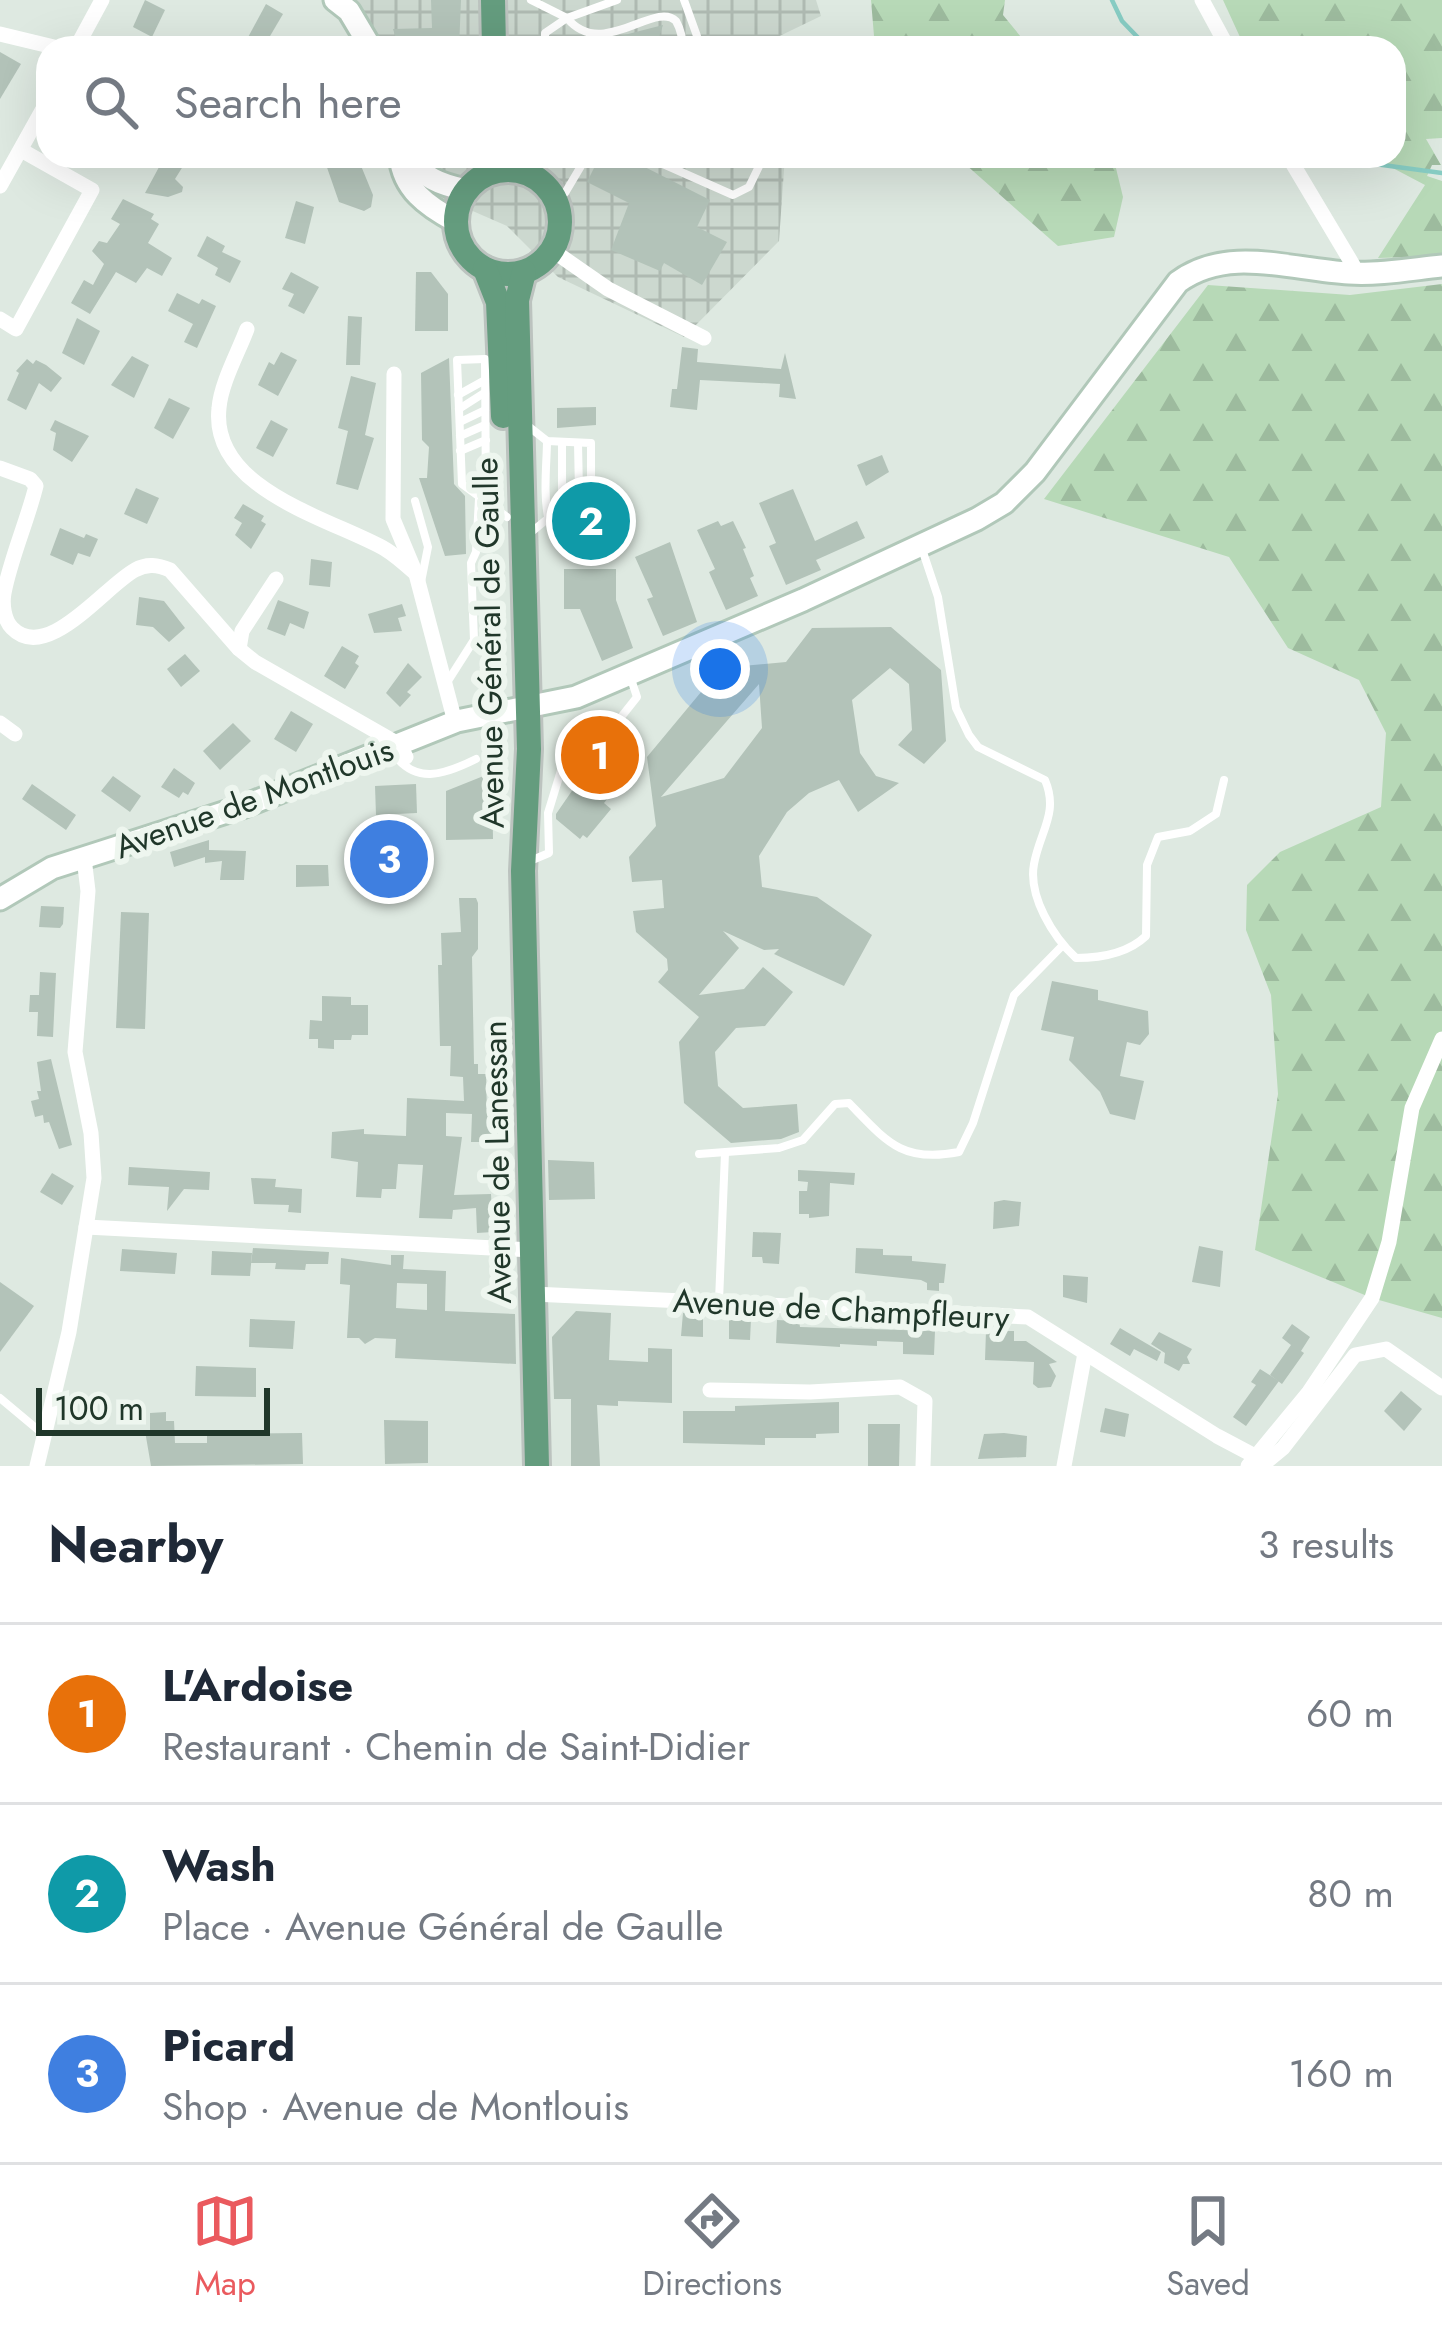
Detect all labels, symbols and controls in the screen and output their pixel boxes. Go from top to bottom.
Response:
search box [36,36,1406,168]
icon: search [78,69,144,135]
text: Search here [174,70,402,135]
street label: Avenue Général de Gaulle [462,457,516,829]
pin: 2 [552,476,630,566]
your location [690,639,750,699]
pin: 1 [561,710,639,800]
street label: Avenue de Montlouis [108,726,400,870]
pin: 3 [350,814,428,904]
street label: Avenue de Lanessan [471,1020,523,1304]
street label: Avenue de Champfleury [672,1277,1011,1341]
scale bar [36,1382,270,1435]
text: 100 m [54,1385,144,1432]
text: Nearby [48,1507,223,1581]
text: 3 results [1258,1516,1394,1573]
text: L'Ardoise [162,1653,353,1718]
text: 1 [77,1685,97,1742]
text: 60 m [1306,1685,1394,1742]
text: Restaurant · Chemin de Saint-Didier [162,1718,750,1775]
text: Wash [162,1833,276,1898]
text: 2 [74,1865,100,1922]
text: 80 m [1307,1865,1394,1922]
text: Place · Avenue Général de Gaulle [162,1898,723,1955]
text: Picard [162,2013,295,2078]
text: 3 [75,2045,99,2102]
text: 160 m [1288,2045,1394,2102]
text: Shop · Avenue de Montlouis [162,2078,629,2135]
tab: Map [192,2188,258,2307]
tab: Directions [642,2188,782,2307]
tab: Saved [1166,2188,1250,2307]

